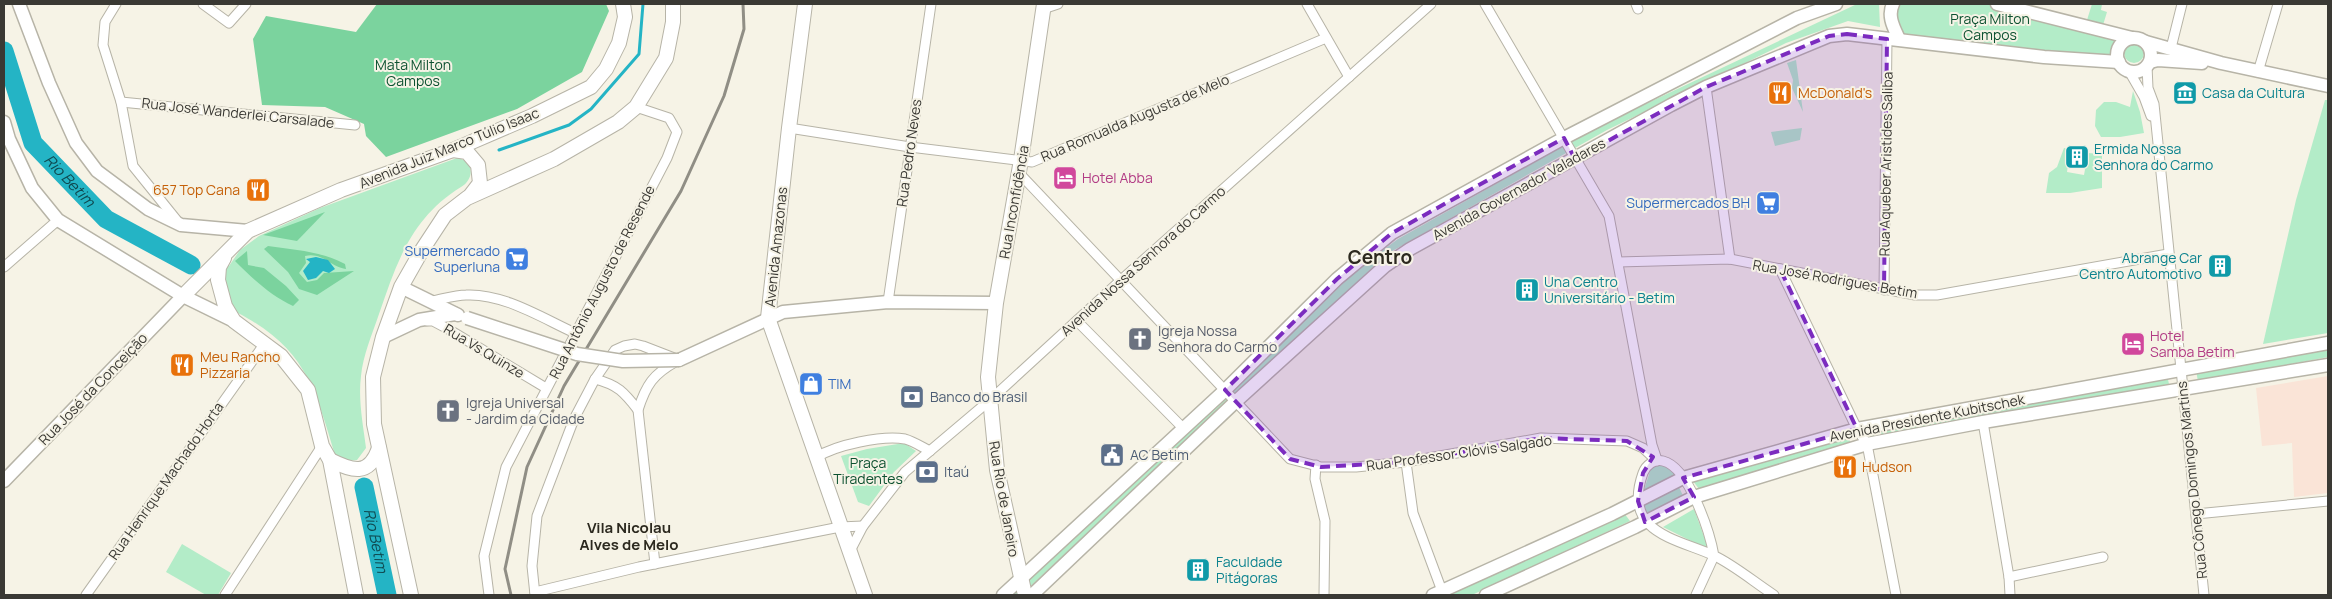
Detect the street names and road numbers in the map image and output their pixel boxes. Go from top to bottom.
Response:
street label: Rua Romualda Augusta de Melo [1038,69,1232,166]
street label: Rua Aqueber Aristides Saliba [1874,71,1897,257]
street label: Rua José Wanderlei Carsalade [141,93,335,132]
street label: Rua Pedro Neves [892,98,925,208]
street label: Avenida Juiz Marco Túlio Isaac [356,103,542,192]
street label: Avenida Governador Valadares [1429,133,1609,244]
street label: Rua Inconfidência [994,144,1033,260]
street label: Avenida Nossa Senhora do Carmo [1056,181,1229,340]
street label: Rua Antônio Augusto de Resende [544,182,659,382]
street label: Avenida Amazonas [760,186,791,308]
street label: Rua José Rodrigues Betim [1751,255,1919,302]
street label: Rua Vs Quinze [440,319,528,382]
street label: Rua José da Conceição [34,328,151,449]
street label: Rua Cônego Domingos Martins [2172,380,2211,580]
street label: Avenida Presidente Kubitschek [1828,389,2027,446]
street label: Rua Henrique Machado Horta [104,398,227,563]
street label: Rua Professor Clóvis Salgado [1365,430,1553,475]
street label: Rua Rio de Janeiro [985,439,1024,558]

